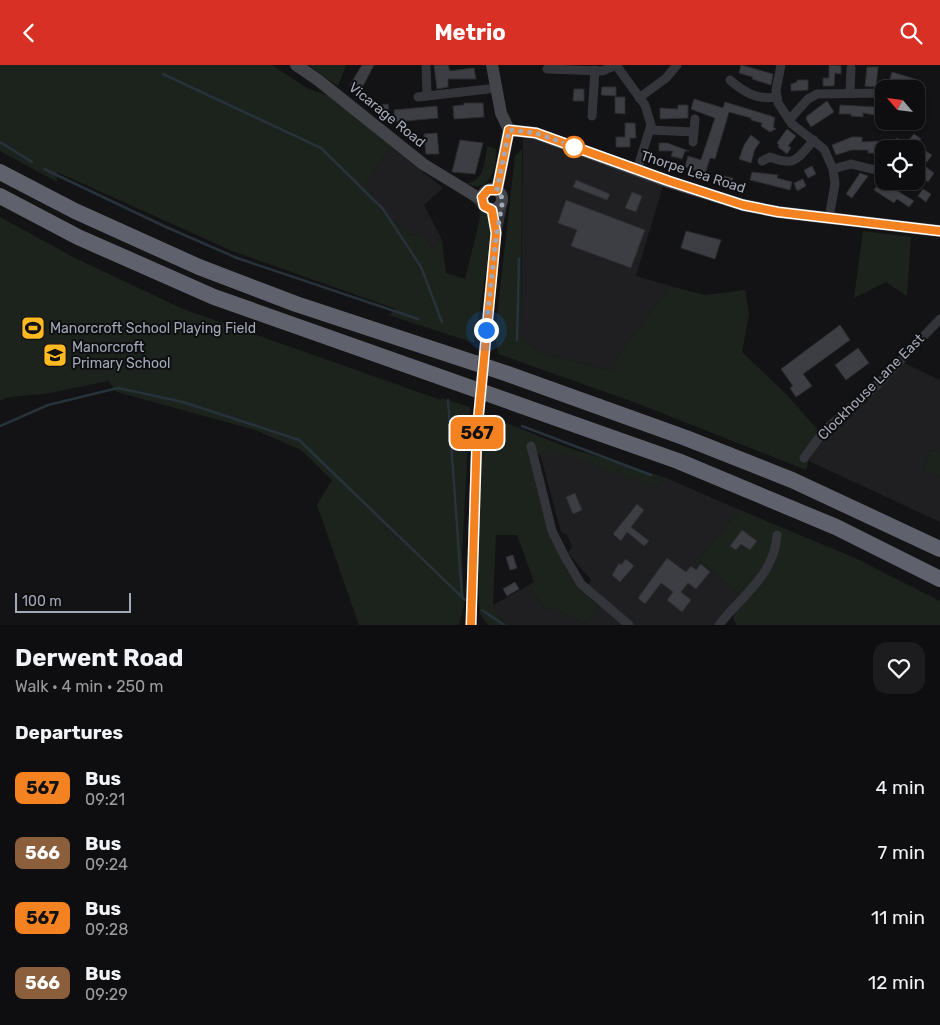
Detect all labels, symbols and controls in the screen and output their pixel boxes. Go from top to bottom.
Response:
icon: back [15,19,43,47]
text: Metrio [434,19,506,46]
icon: search [897,19,925,47]
street label: Vicarage Road [345,79,429,151]
north arrow [875,80,925,130]
map controls [875,80,925,190]
unlabelled marker [563,136,585,158]
button: locate [875,140,925,190]
street label: Thorpe Lea Road [638,147,748,197]
sports icon: Manorcroft School Playing Field [20,315,46,341]
your location [474,318,499,343]
place label: Manorcroft School Playing Field [50,320,256,337]
street label: Clockhouse Lane East [814,330,928,444]
place label: Manorcroft Primary School [72,339,170,372]
school or university icon: Manorcroft Primary School [42,342,68,368]
line badge: 567 [448,417,506,449]
text: 567 [460,422,494,444]
scale bar [15,590,131,613]
text: 100 m [22,593,62,610]
button: heart [873,642,925,694]
text: Derwent Road [15,644,183,672]
text: Walk · 4 min · 250 m [15,677,163,696]
text: Departures [15,721,123,744]
text: Bus [85,767,121,790]
text: 4 min [876,776,925,799]
text: 567 [26,777,59,799]
text: 09:21 [85,790,125,809]
text: Bus [85,832,121,855]
text: 7 min [878,841,925,864]
text: 566 [25,842,60,864]
text: 09:24 [85,855,128,874]
text: Bus [85,897,121,920]
text: 11 min [871,906,925,929]
text: 567 [26,907,59,929]
text: 09:28 [85,920,128,939]
text: Bus [85,962,121,985]
text: 12 min [868,971,925,994]
text: 566 [25,972,60,994]
text: 09:29 [85,985,128,1004]

